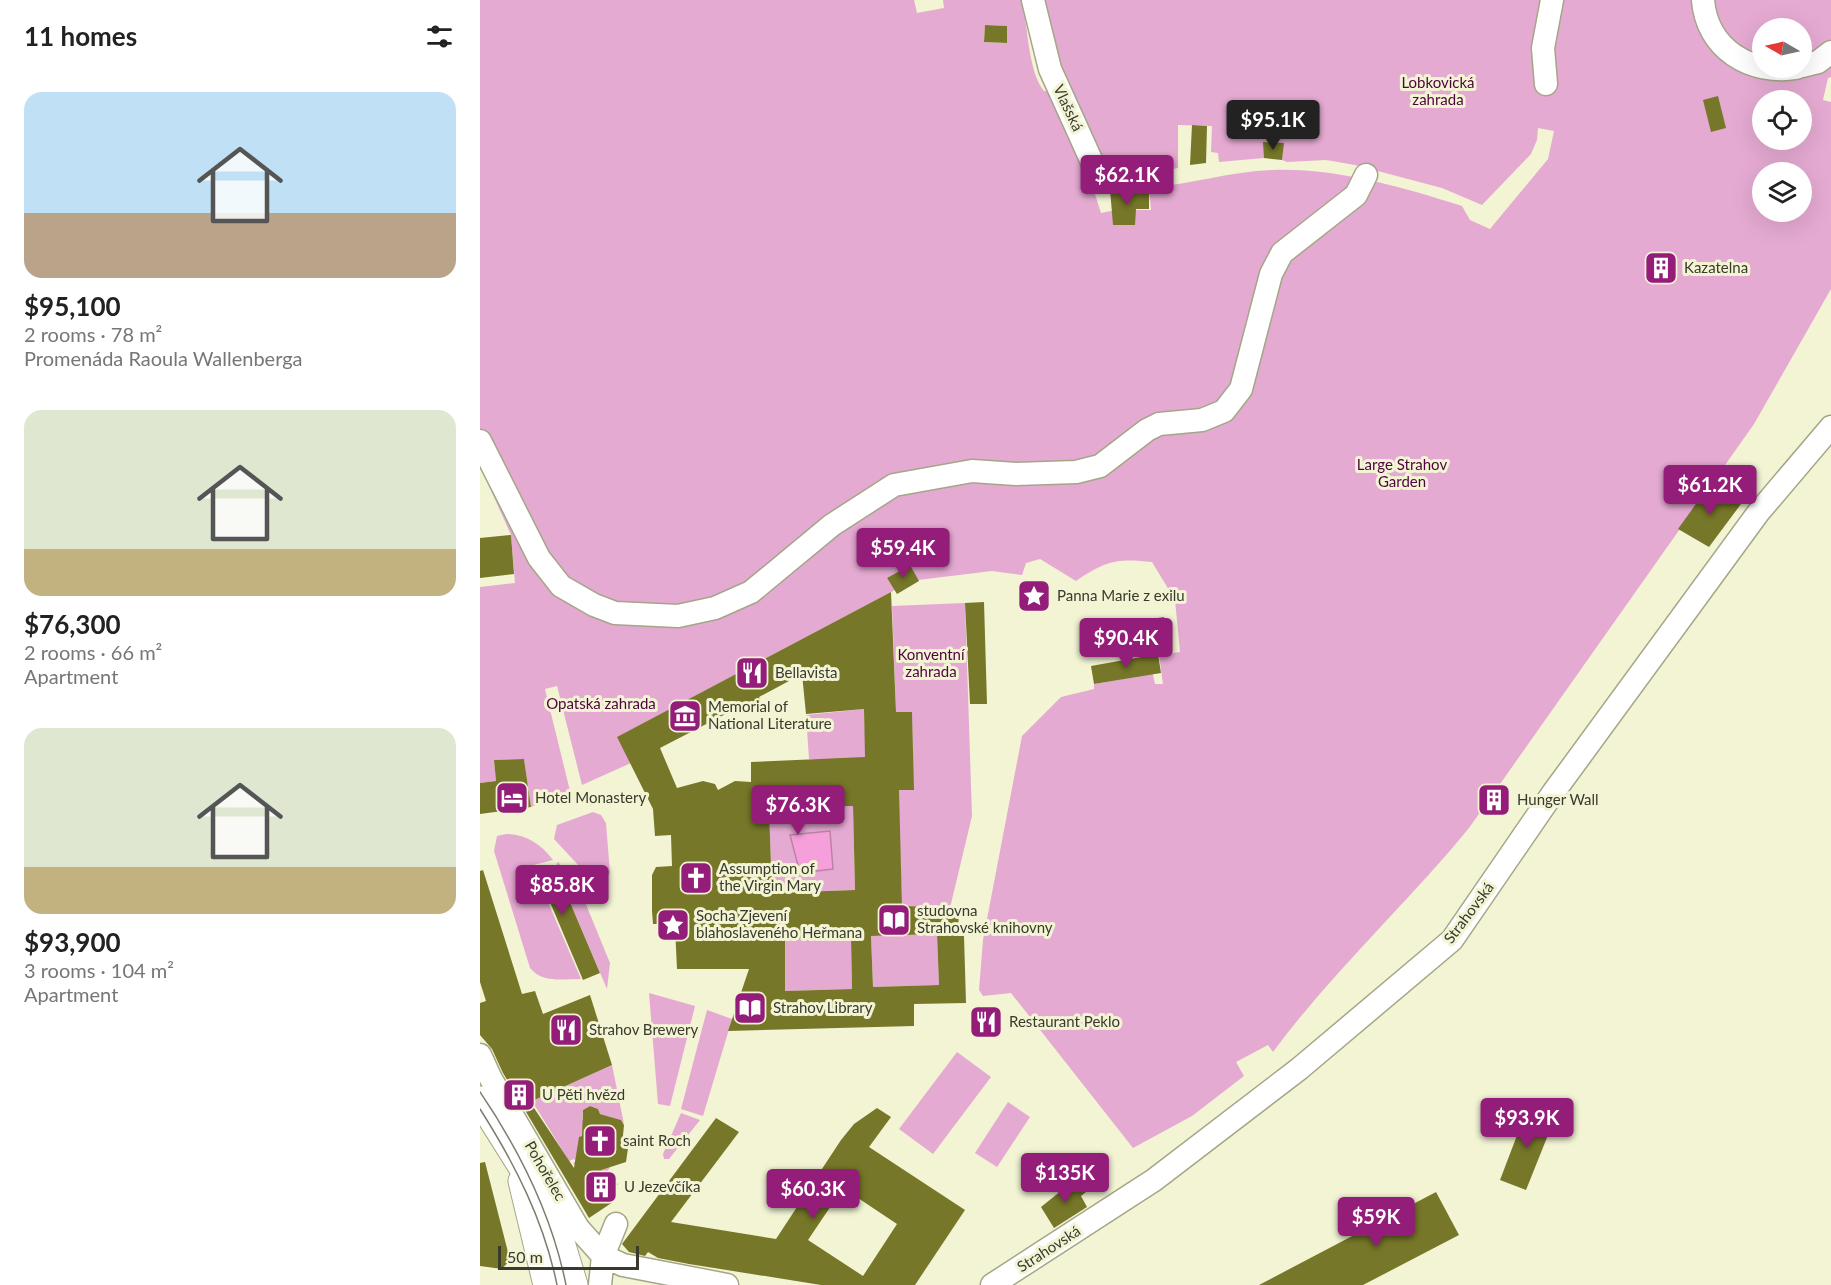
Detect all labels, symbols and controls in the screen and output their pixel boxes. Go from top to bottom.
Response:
north arrow [1752,18,1812,78]
map controls [1752,18,1812,222]
text: 11 homes [24,20,137,52]
icon: filters [423,20,456,53]
park label: Lobkovická zahrada [1401,73,1475,108]
street label: Vlašská [1050,81,1087,134]
button: locate [1752,90,1812,150]
pin: $95.1K [1224,100,1322,151]
text: $95.1K [1241,107,1305,131]
icon: home [186,131,294,239]
pin: $62.1K [1078,155,1176,206]
text: $62.1K [1095,162,1159,186]
button: layers [1752,162,1812,222]
building icon: Kazatelna [1643,250,1679,286]
place label: Kazatelna [1684,258,1748,276]
text: $95,100 [24,290,121,322]
text: 2 rooms · 78 m² [24,322,162,346]
text: Promenáda Raoula Wallenberga [24,346,303,370]
icon: home [186,449,294,557]
park label: Large Strahov Garden [1357,455,1447,490]
pin: $61.2K [1661,465,1759,516]
text: $61.2K [1678,472,1742,496]
pin: $59.4K [854,528,952,579]
text: $59.4K [871,535,935,559]
place icon: Panna Marie z exilu [1016,578,1052,614]
place label: Panna Marie z exilu [1057,586,1185,604]
text: $76,300 [24,608,121,640]
pin: $90.4K [1077,618,1175,669]
text: $90.4K [1094,625,1158,649]
text: 2 rooms · 66 m² [24,640,162,664]
park label: Konventní zahrada [897,645,966,680]
restaurant icon: Bellavista [734,655,770,691]
place label: Bellavista [775,663,838,681]
text: Apartment [24,664,118,688]
park label: Opatská zahrada [546,694,656,712]
place label: Memorial of National Literature [708,697,832,732]
museum icon: Memorial of National Literature [667,698,703,734]
icon: home [186,767,294,875]
hotel icon: Hotel Monastery [494,780,530,816]
building icon: Hunger Wall [1476,782,1512,818]
pin: $76.3K [749,785,847,836]
place label: Hotel Monastery [535,788,646,806]
place label: Hunger Wall [1517,790,1599,808]
text: $76.3K [766,792,830,816]
place label: Assumption of the Virgin Mary [719,859,821,894]
church icon: Assumption of the Virgin Mary [678,860,714,896]
pin: $85.8K [513,865,611,916]
text: $85.8K [530,872,594,896]
street label: Strahovská [1439,878,1497,946]
place label: studovna Strahovské knihovny [917,901,1053,936]
library icon: studovna Strahovské knihovny [876,902,912,938]
place label: Socha Zjevení blahoslaveného Heřmana [696,906,862,941]
place icon: Socha Zjevení blahoslaveného Heřmana [655,907,691,943]
text: $93,900 [24,926,121,958]
text: 3 rooms · 104 m² [24,958,174,982]
text: Apartment [24,982,118,1006]
library icon: Strahov Library [732,990,768,1026]
place label: Strahov Library [773,998,873,1016]
restaurant icon: Restaurant Peklo [968,1004,1004,1040]
restaurant icon: Strahov Brewery [548,1012,584,1048]
place label: Restaurant Peklo [1009,1012,1120,1030]
place label: Strahov Brewery [589,1020,698,1038]
building icon: U Pěti hvězd [501,1077,537,1113]
place label: U Pěti hvězd [542,1085,625,1103]
pin: $93.9K [1478,1098,1576,1149]
text: $93.9K [1495,1105,1559,1129]
church icon: saint Roch [582,1123,618,1159]
place label: saint Roch [623,1131,691,1149]
street label: Pohořelec [522,1138,570,1203]
pin: $135K [1023,1153,1107,1204]
text: $135K [1035,1160,1095,1184]
building icon: U Jezevčíka [583,1169,619,1205]
pin: $60.3K [764,1169,862,1220]
text: $60.3K [781,1176,845,1200]
place label: U Jezevčíka [624,1177,700,1195]
pin: $59K [1340,1197,1412,1248]
text: $59K [1352,1204,1400,1228]
street label: Strahovská [1013,1221,1083,1275]
scale bar [498,1243,639,1270]
text: 50 m [507,1247,543,1266]

